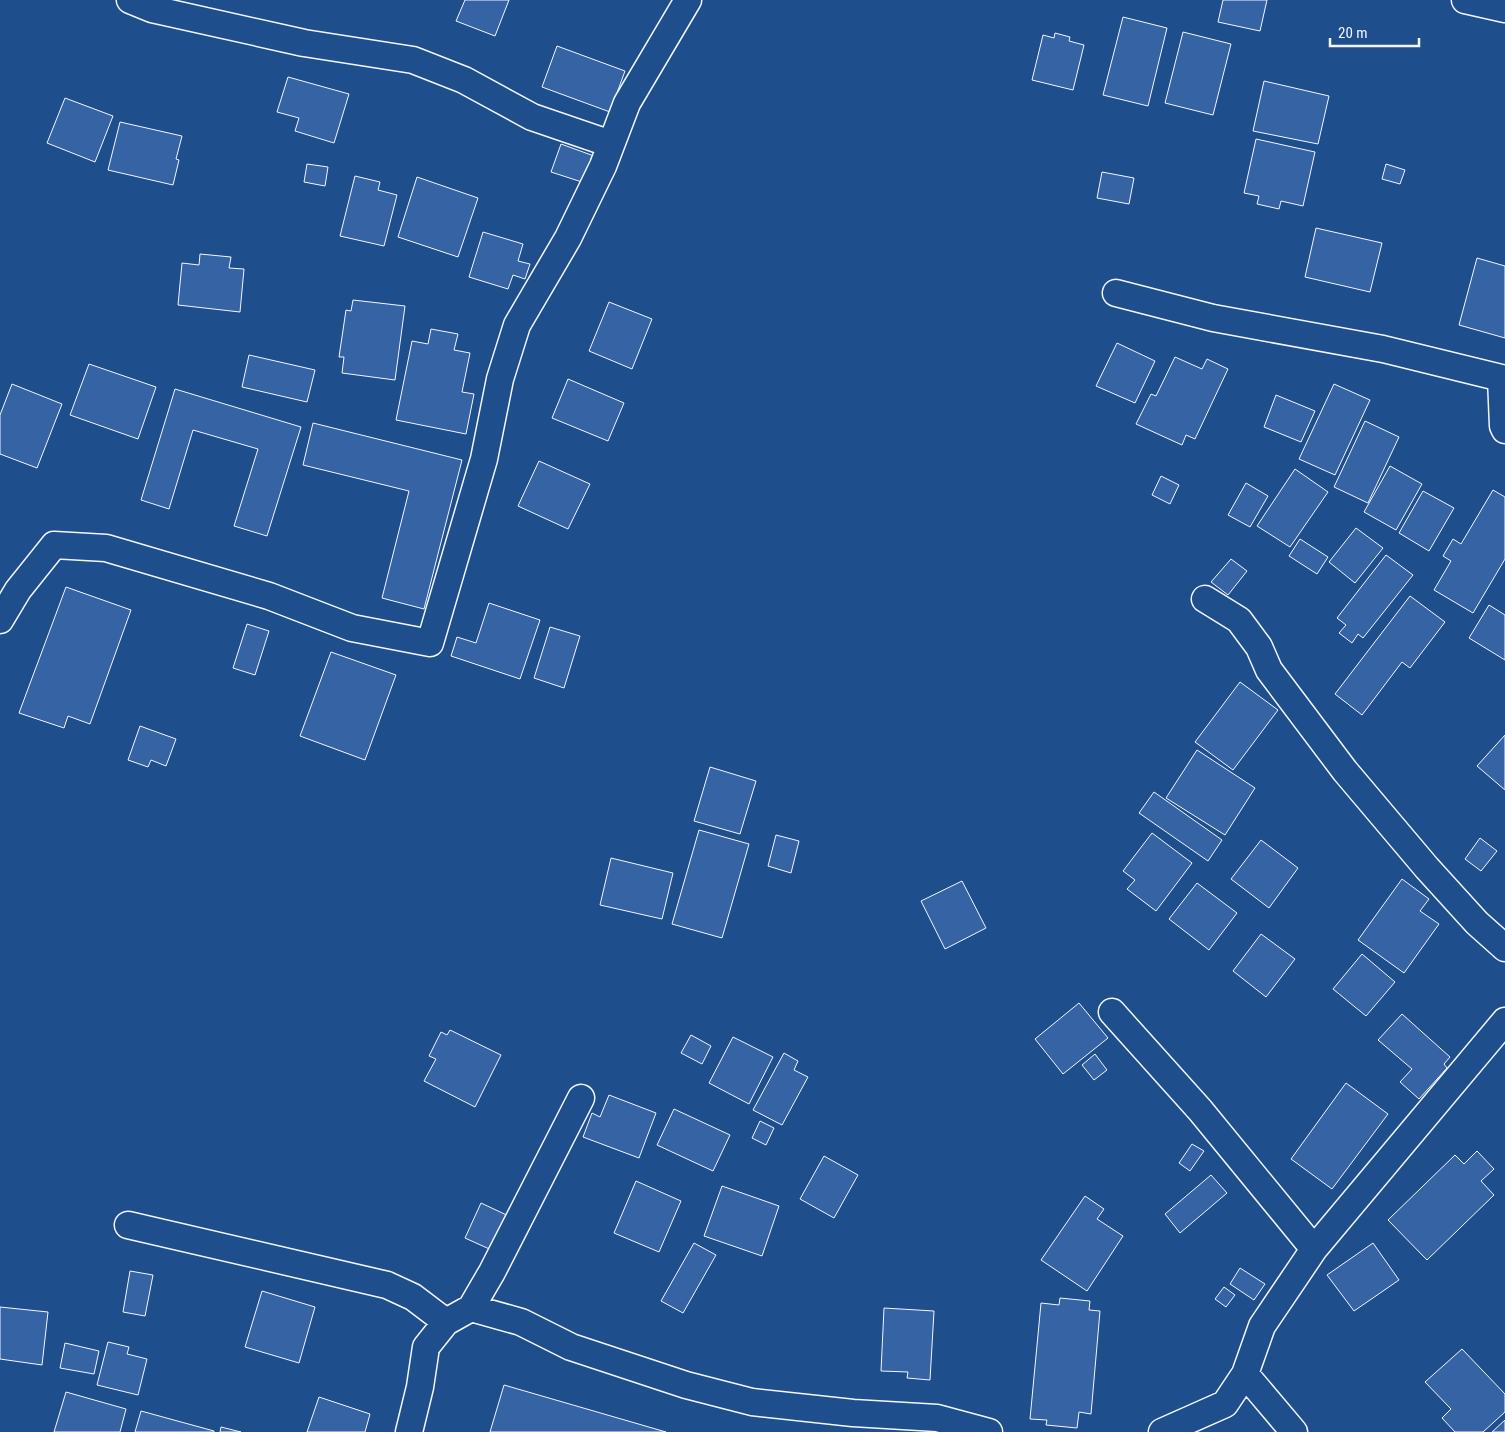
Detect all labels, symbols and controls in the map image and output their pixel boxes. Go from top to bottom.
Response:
scale bar [1330,15,1419,47]
text: 20 m [1338,24,1368,42]

